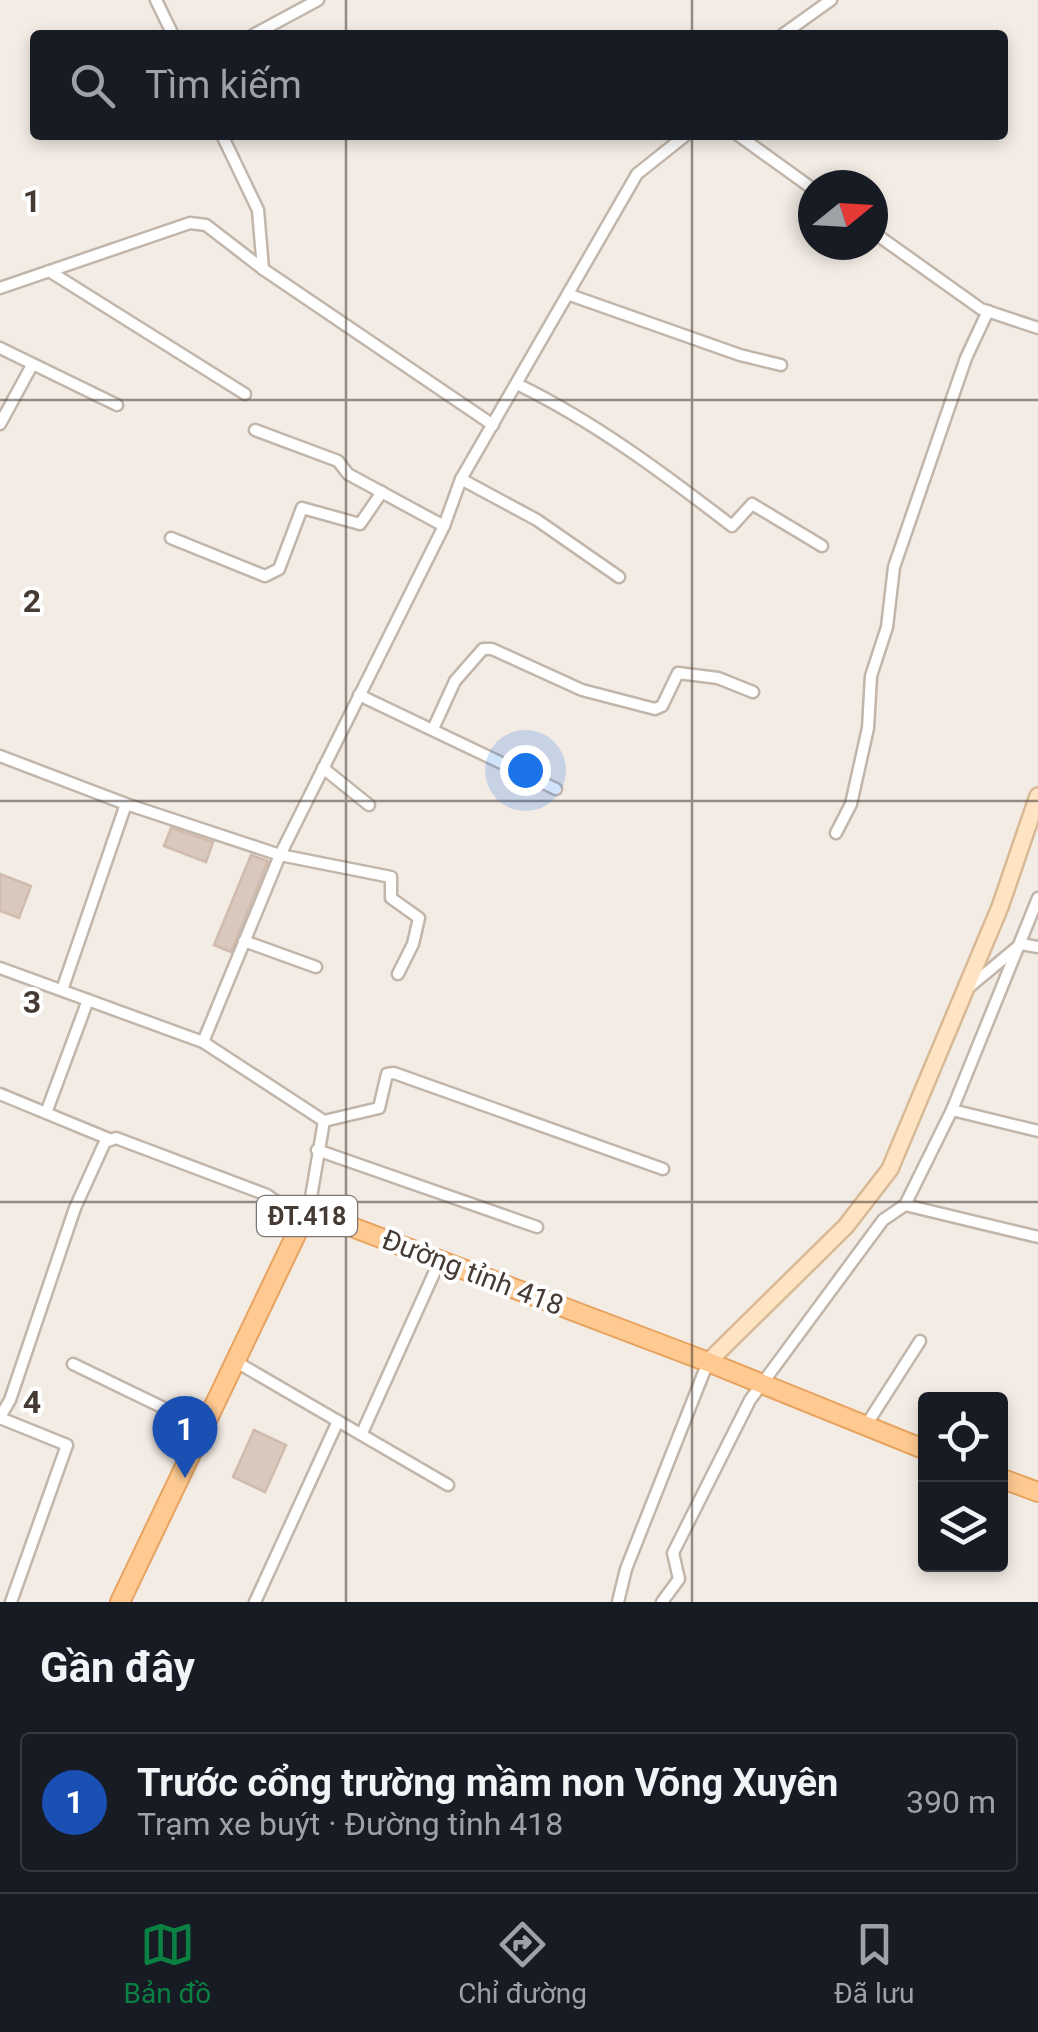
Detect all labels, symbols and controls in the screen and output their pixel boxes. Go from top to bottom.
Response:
search box [30,30,1008,140]
icon: search [65,58,120,113]
text: Tìm kiếm [145,63,302,107]
north arrow [798,170,888,260]
text: 1 [23,182,41,220]
text: 2 [23,582,41,620]
your location [500,745,551,796]
text: 3 [23,983,41,1021]
road number: ĐT.418 [257,1196,357,1236]
street label: Đường tỉnh 418 [378,1223,568,1322]
text: 4 [23,1383,41,1421]
map controls [918,1392,1008,1572]
button: locate [918,1392,1008,1482]
pin: 1 [152,1396,218,1478]
button: layers [918,1482,1008,1572]
text: Gần đây [40,1643,195,1692]
text: Trước cổng trường mầm non Võng Xuyên [137,1761,838,1805]
text: 1 [65,1783,84,1821]
text: 390 m [906,1783,996,1821]
text: Trạm xe buýt · Đường tỉnh 418 [137,1805,563,1843]
tab: Bản đồ [123,1917,211,2010]
tab: Chỉ đường [458,1917,587,2010]
tab: Đã lưu [834,1917,914,2010]

